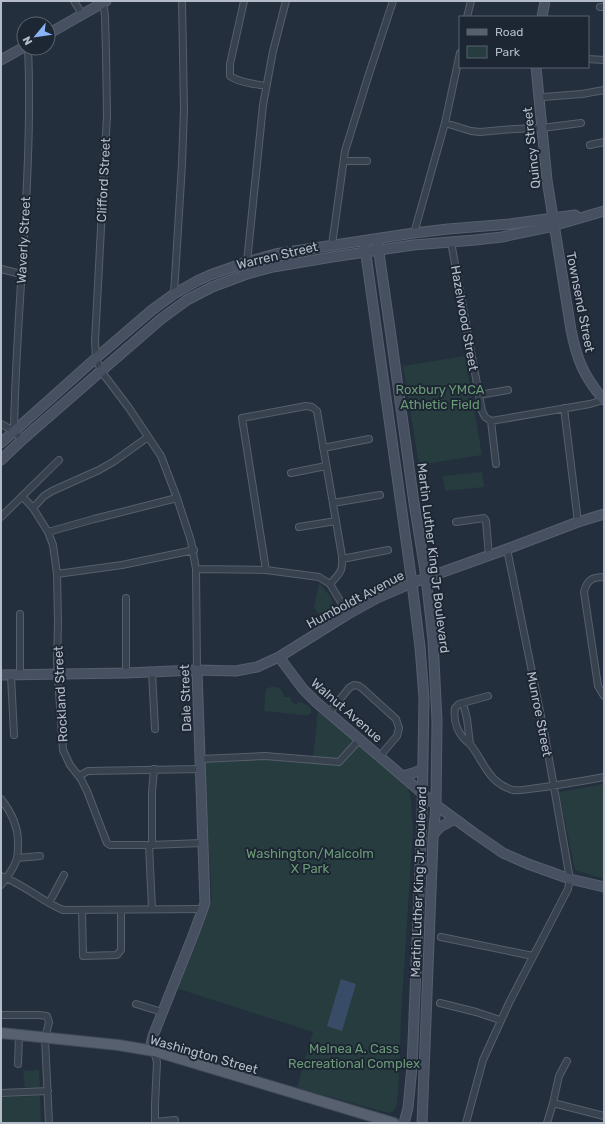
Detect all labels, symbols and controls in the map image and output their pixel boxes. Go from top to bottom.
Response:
north arrow [16,16,56,56]
legend [459,16,589,68]
text: Road [495,25,523,39]
text: N [20,34,35,47]
text: Park [495,45,521,59]
street label: Quincy Street [520,106,543,190]
street label: Clifford Street [94,137,113,223]
street label: Waverly Street [14,196,33,284]
street label: Warren Street [235,239,319,272]
street label: Townsend Street [563,251,598,354]
street label: Hazelwood Street [448,264,481,372]
park label: Roxbury YMCA Athletic Field [396,382,485,412]
street label: Martin Luther King Jr Boulevard [413,462,453,654]
street label: Humboldt Avenue [304,567,407,631]
street label: Rockland Street [50,645,71,743]
street label: Dale Street [177,664,194,732]
street label: Munroe Street [524,670,555,758]
street label: Walnut Avenue [308,675,385,745]
street label: Martin Luther King Jr Boulevard [408,786,430,978]
park label: Washington/Malcolm X Park [246,846,374,876]
street label: Washington Street [148,1032,260,1078]
park label: Melnea A. Cass Recreational Complex [288,1041,420,1071]

